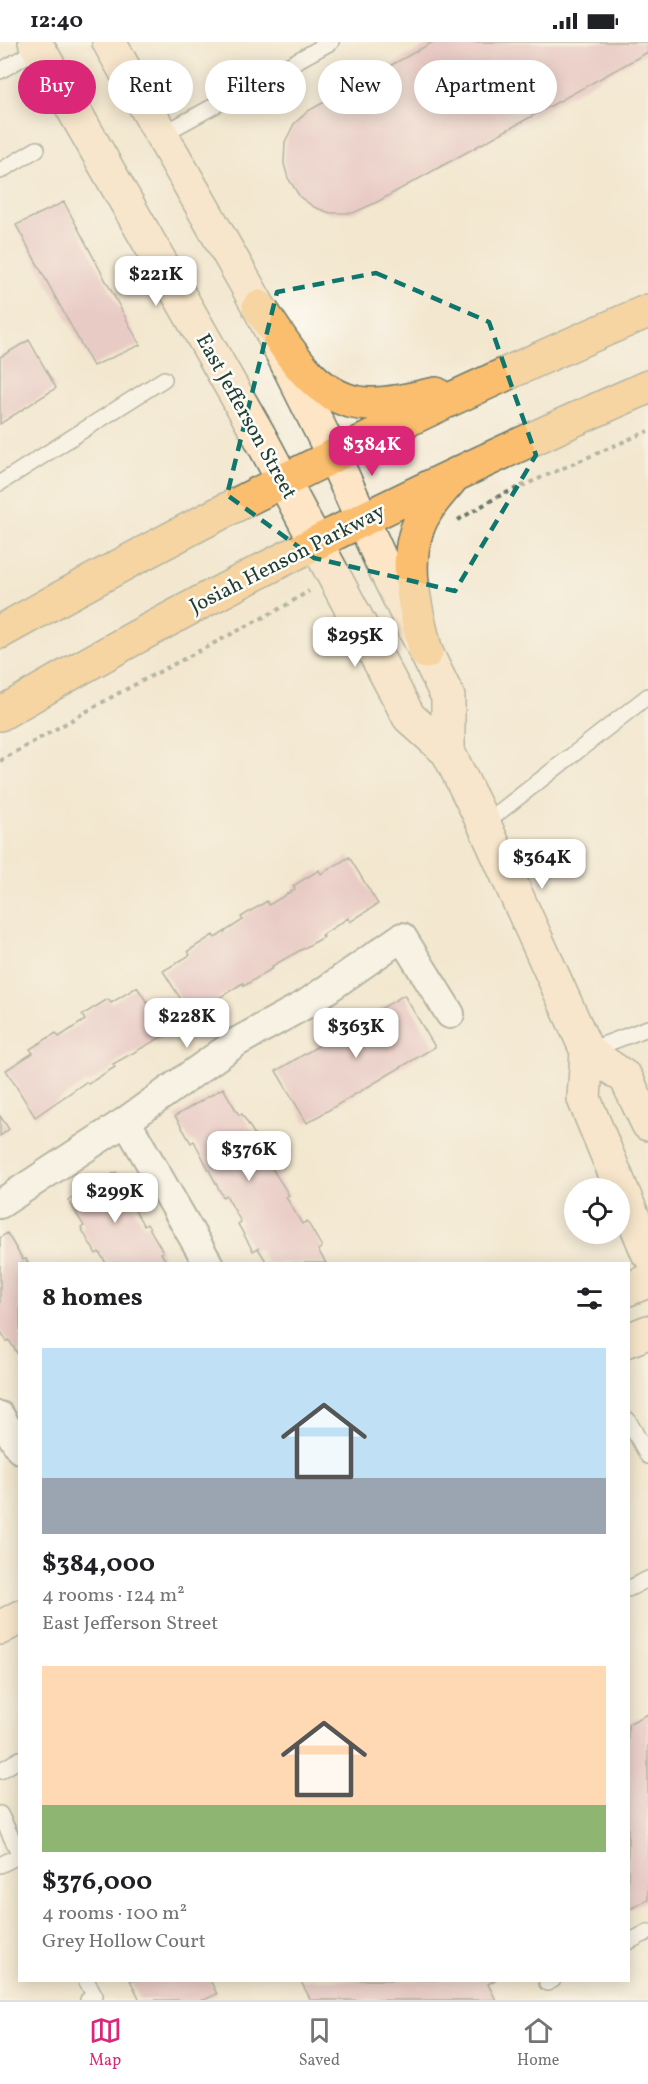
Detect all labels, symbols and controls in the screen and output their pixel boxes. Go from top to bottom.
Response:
text: 12:40 [30,6,83,37]
chip: Buy [18,60,96,114]
chip: Rent [108,60,193,114]
chip: Filters [205,60,306,114]
chip: New [318,60,402,114]
chip: Apartment [414,60,557,114]
pin: $221K [114,256,198,307]
text: $221K [129,261,183,289]
street label: East Jefferson Street [188,329,303,505]
pin: $384K [330,426,414,477]
text: $384K [343,431,401,459]
street label: Josiah Henson Parkway [185,497,391,621]
pin: $295K [313,617,397,668]
text: $295K [327,622,383,650]
pin: $364K [500,839,584,890]
text: $364K [513,844,571,872]
pin: $228K [145,998,229,1049]
text: $228K [158,1003,216,1031]
pin: $363K [314,1008,398,1059]
text: $363K [328,1013,384,1041]
pin: $376K [207,1131,291,1182]
text: $376K [221,1136,277,1164]
pin: $299K [73,1173,157,1224]
text: $299K [86,1178,144,1206]
map controls [564,1178,630,1244]
button: locate [564,1178,630,1244]
text: 8 homes [42,1280,143,1316]
icon: filters [573,1282,606,1315]
icon: home [270,1387,378,1495]
text: $384,000 [42,1546,155,1582]
text: 4 rooms · 124 m² [42,1582,185,1610]
text: East Jefferson Street [42,1610,218,1638]
icon: home [270,1705,378,1813]
text: $376,000 [42,1864,152,1900]
text: 4 rooms · 100 m² [42,1900,187,1928]
text: Grey Hollow Court [42,1928,206,1956]
tab: Map [89,2014,122,2072]
tab: Saved [299,2014,340,2072]
tab: Home [517,2014,559,2072]

